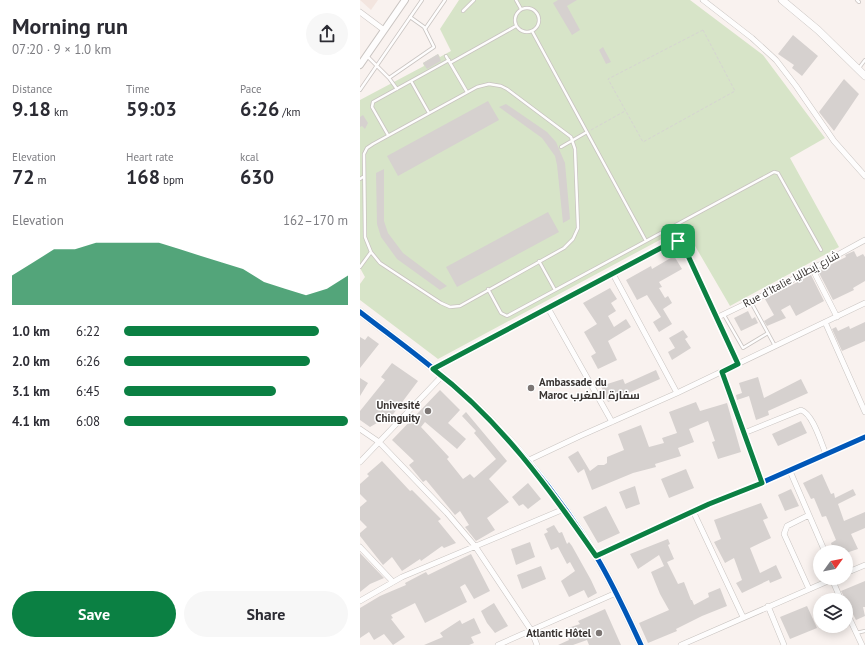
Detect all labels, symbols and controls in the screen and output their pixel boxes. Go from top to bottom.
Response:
text: Morning run [12,12,128,40]
button: share [306,13,348,55]
text: 07:20 · 9 × 1.0 km [12,41,111,58]
text: Distance [12,82,52,96]
text: Time [126,82,150,96]
text: Pace [240,82,262,96]
text: 9.18 [12,96,51,122]
text: 59:03 [126,96,177,122]
text: 6:26 [240,96,279,122]
text: km [51,105,68,119]
text: /km [279,105,300,119]
text: Elevation [12,150,56,164]
text: Heart rate [126,150,174,164]
text: kcal [240,150,259,164]
text: 72 [12,164,35,190]
text: 168 [126,164,160,190]
text: 630 [240,164,274,190]
text: m [35,173,47,187]
text: bpm [160,173,184,187]
text: Elevation [12,212,64,229]
text: 162–170 m [283,212,348,229]
pin [661,224,695,258]
icon: arrive [667,230,689,252]
street label: Rue d'Italie شارع إيطاليا [740,248,842,311]
text: 1.0 km [12,323,50,340]
text: 6:22 [76,323,100,340]
text: 2.0 km [12,353,50,370]
text: 6:26 [76,353,100,370]
place label: Ambassade du Maroc سفارة المغرب [539,375,640,402]
text: 3.1 km [12,383,50,400]
text: 6:45 [76,383,100,400]
marker: Ambassade du Maroc سفارة المغرب [526,383,536,393]
place label: Univesité Chinguity [375,398,421,425]
marker: Univesité Chinguity [423,406,433,416]
text: 4.1 km [12,413,50,430]
text: 6:08 [76,413,100,430]
north arrow [813,545,853,585]
map controls [813,545,853,633]
button: Save [12,591,176,637]
button: Share [184,591,348,637]
button: layers [813,593,853,633]
place label: Atlantic Hôtel [526,626,592,640]
marker: Atlantic Hôtel [594,628,604,638]

